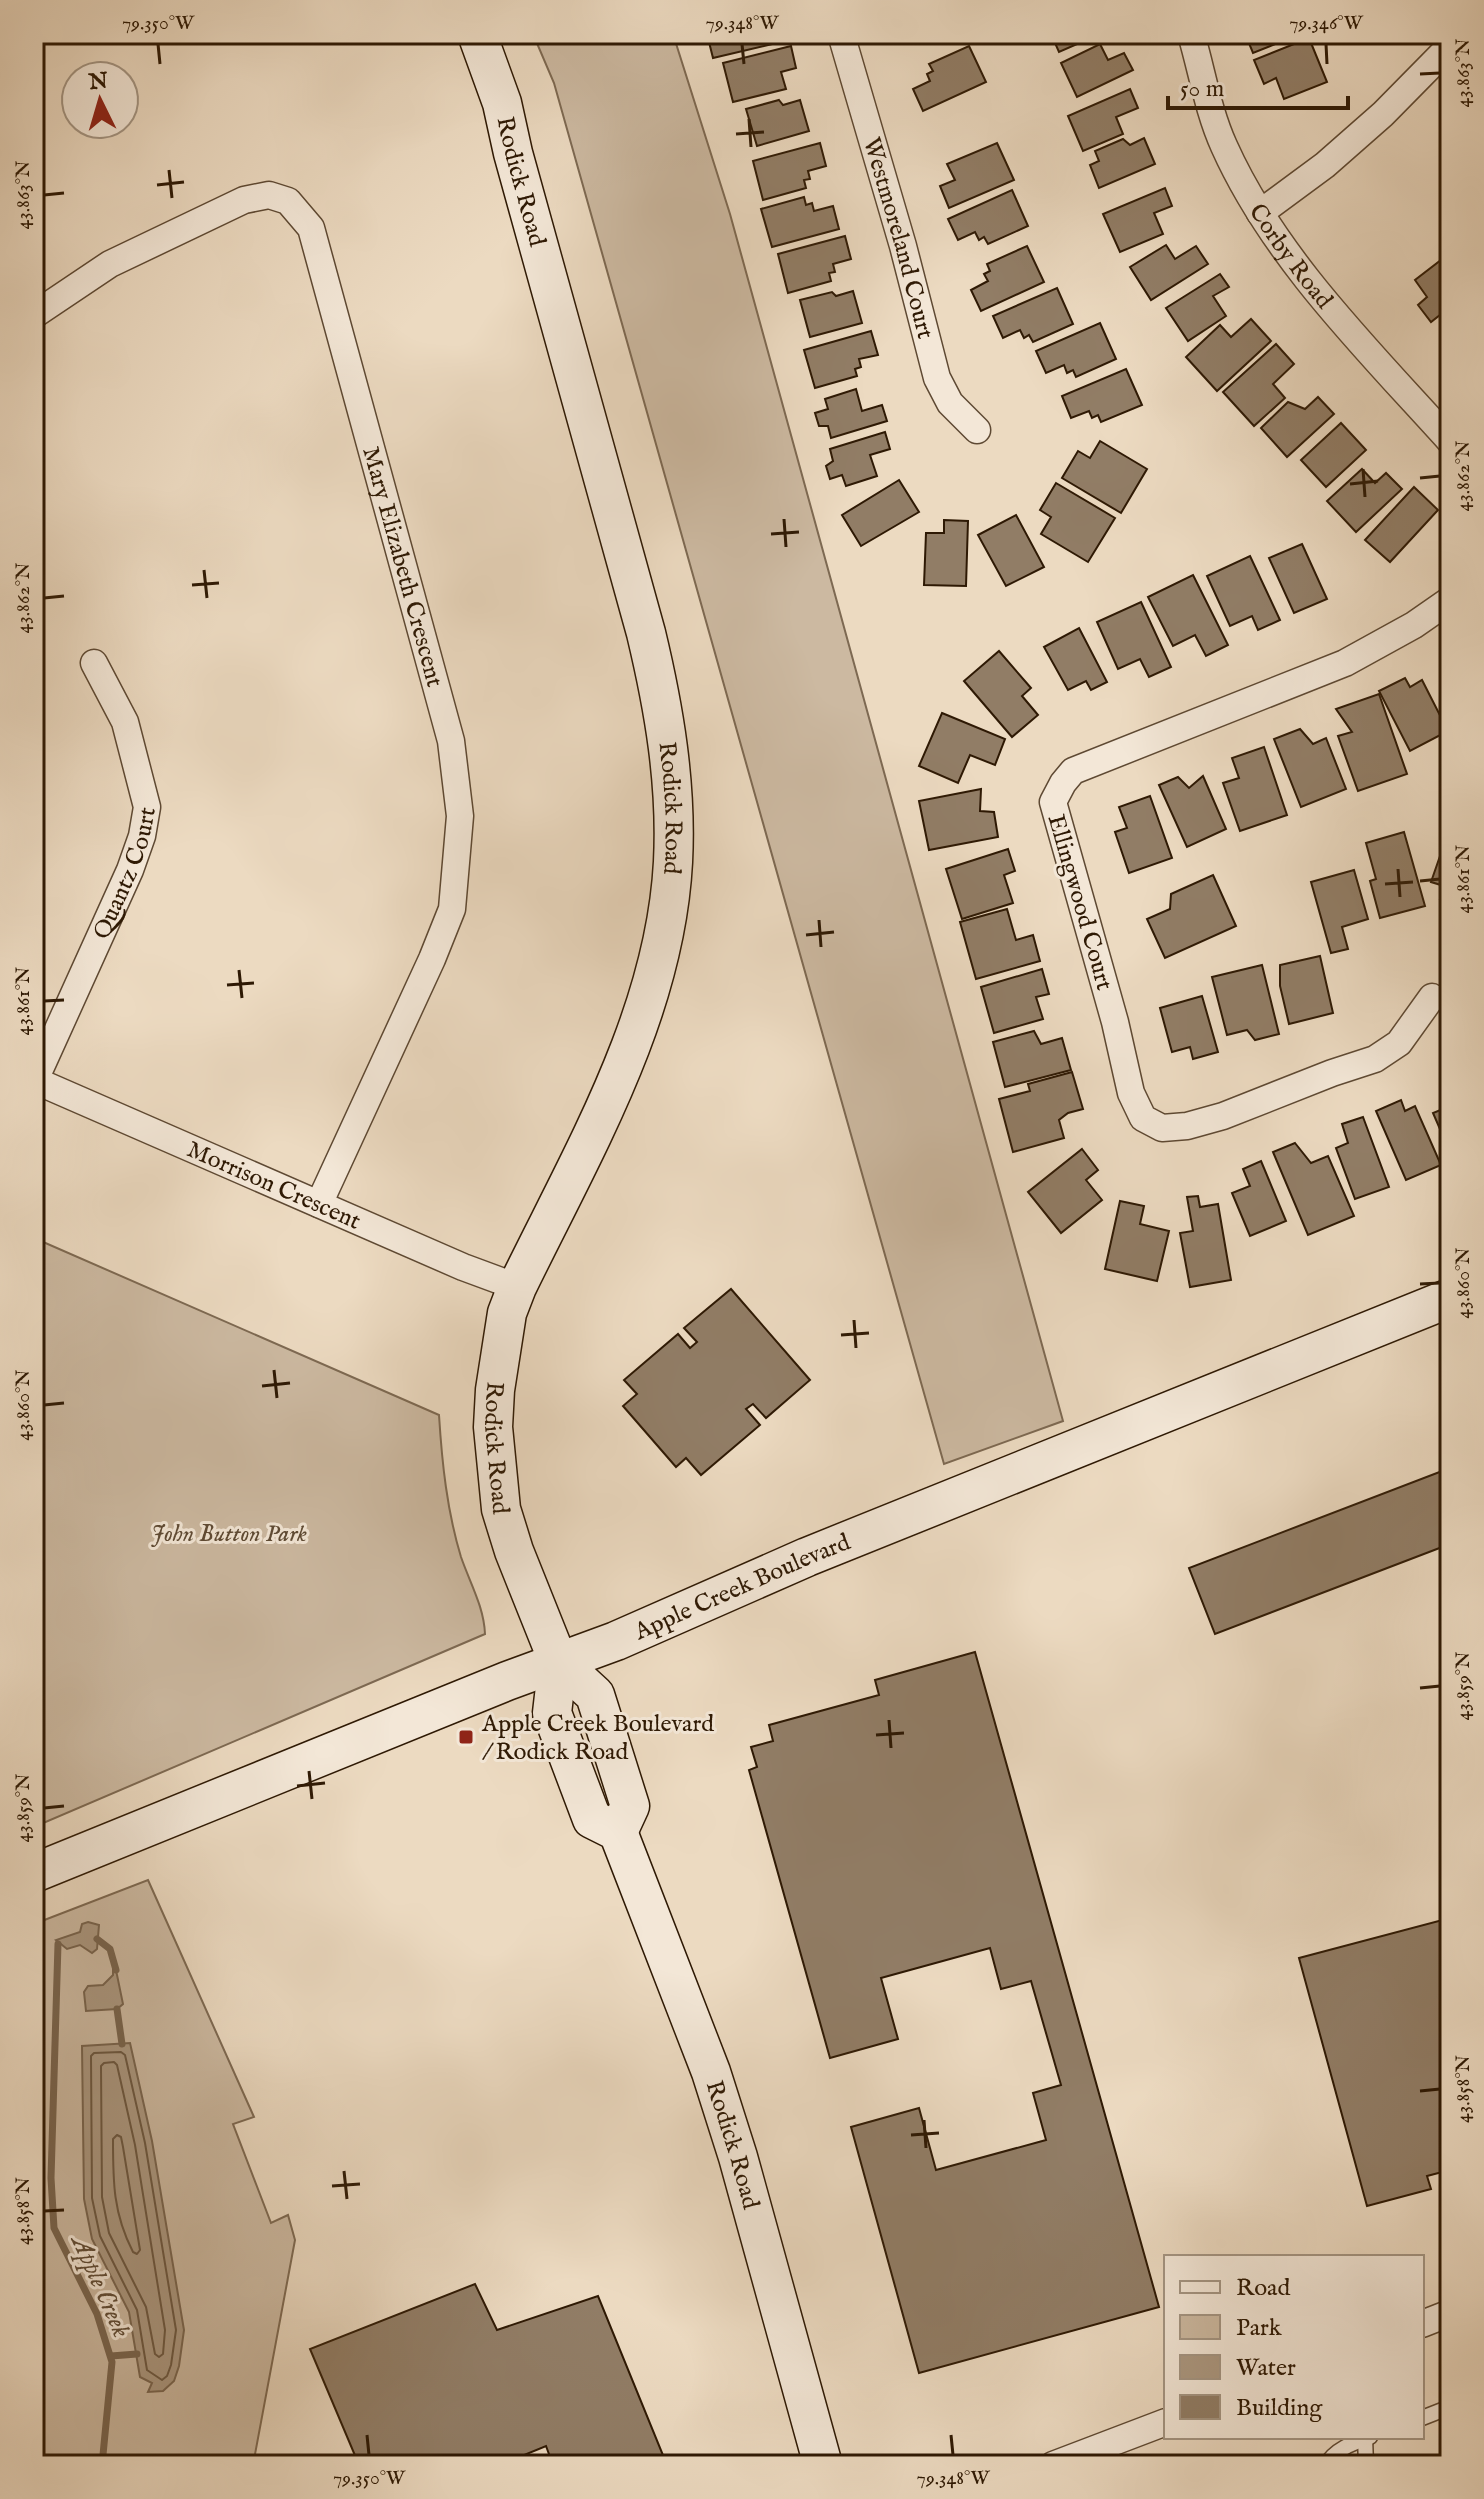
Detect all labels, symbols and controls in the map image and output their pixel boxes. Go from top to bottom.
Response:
text: 79.350°W [122,11,195,36]
text: 79.348°W [706,11,779,36]
text: 79.346°W [1289,11,1364,36]
text: 43.863°N [1451,39,1476,107]
north arrow [60,60,140,140]
scale bar [1168,60,1348,110]
text: N [87,67,109,97]
text: 50 m [1180,74,1224,105]
street label: Rodick Road [488,114,552,250]
street label: Westmoreland Court [855,134,940,342]
text: 43.863°N [11,161,36,229]
street label: Corby Road [1241,198,1339,316]
text: 43.862°N [1451,441,1476,511]
street label: Mary Elizabeth Crescent [354,444,450,691]
text: 43.862°N [11,563,36,633]
street label: Rodick Road [650,740,688,875]
street label: Quantz Court [87,805,164,945]
street label: Ellingwood Court [1040,811,1119,994]
text: 43.861°N [1451,845,1476,913]
text: 43.861°N [11,967,36,1035]
street label: Morrison Crescent [182,1135,365,1237]
text: 43.860°N [1451,1247,1476,1319]
text: 43.860°N [11,1369,36,1441]
street label: Rodick Road [476,1381,515,1516]
park label: John Button Park [151,1519,307,1550]
street label: Apple Creek Boulevard [629,1527,855,1648]
text: 43.859°N [1451,1651,1476,1721]
place label: Apple Creek Boulevard / Rodick Road [481,1709,714,1768]
marker: Apple Creek Boulevard / Rodick Road [457,1728,475,1746]
text: 43.859°N [11,1773,36,1843]
text: 43.858°N [1451,2055,1476,2123]
street label: Rodick Road [698,2077,766,2213]
text: 43.858°N [11,2177,36,2245]
water label: Apple Creek [62,2228,138,2343]
legend [1164,2255,1424,2439]
text: Road [1236,2273,1290,2304]
text: Park [1236,2313,1282,2344]
text: Water [1236,2353,1296,2384]
text: Building [1236,2393,1323,2424]
text: 79.350°W [333,2466,406,2491]
text: 79.348°W [917,2466,990,2491]

